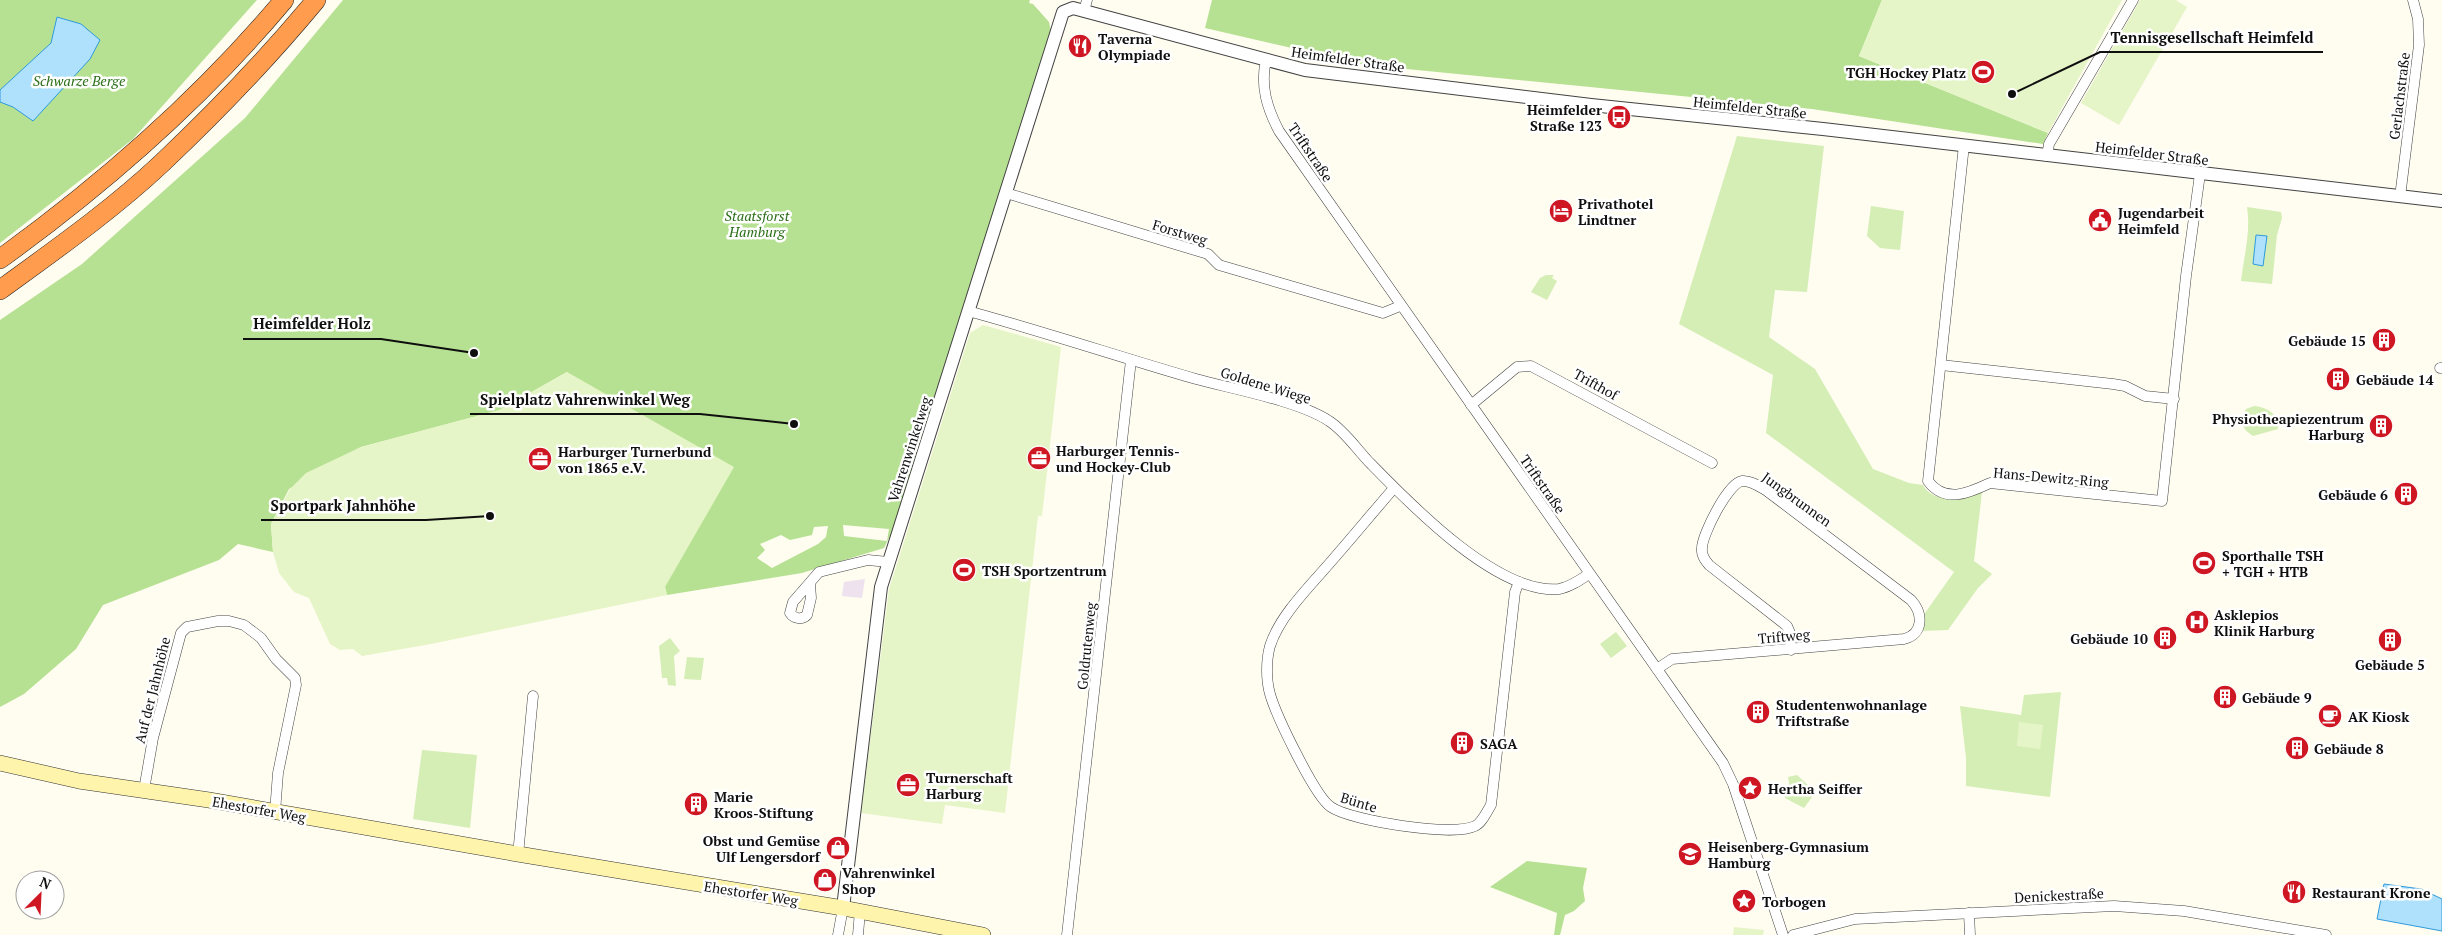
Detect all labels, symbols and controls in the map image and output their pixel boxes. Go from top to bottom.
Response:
callout: Tennisgesellschaft Heimfeld [2100,22,2323,52]
text: Tennisgesellschaft Heimfeld [2111,27,2313,47]
place label: Taverna Olympiade [1098,29,1171,64]
restaurant icon: Taverna Olympiade [1067,33,1093,59]
street label: Heimfelder Straße [1290,42,1406,76]
street label: Gerlachstraße [2384,51,2414,141]
sports icon: TGH Hockey Platz [1970,59,1996,85]
place label: TGH Hockey Platz [1846,63,1966,82]
park label: Schwarze Berge [33,71,126,90]
street label: Heimfelder Straße [1692,92,1808,122]
place label: Heimfelder Straße 123 [1527,100,1602,135]
bus stop icon: Heimfelder Straße 123 [1606,104,1632,130]
street label: Triftstraße [1284,119,1338,185]
street label: Heimfelder Straße [2094,137,2210,169]
place label: Privathotel Lindtner [1578,194,1654,229]
hotel icon: Privathotel Lindtner [1548,198,1574,224]
place label: Jugendarbeit Heimfeld [2118,203,2205,238]
park label: Staatsforst Hamburg [725,206,790,241]
public building icon: Jugendarbeit Heimfeld [2087,207,2113,233]
street label: Forstweg [1150,215,1210,250]
callout: Heimfelder Holz [243,309,381,339]
text: Heimfelder Holz [253,313,371,333]
building icon: Gebäude 15 [2371,327,2397,353]
place label: Gebäude 15 [2288,331,2366,350]
street label: Goldene Wiege [1218,362,1314,408]
street label: Trifthof [1570,364,1623,405]
building icon: Gebäude 14 [2325,366,2351,392]
place label: Gebäude 14 [2356,370,2434,389]
callout: Spielplatz Vahrenwinkel Weg [470,384,700,414]
text: Spielplatz Vahrenwinkel Weg [480,389,691,409]
street label: Vahrenwinkelweg [883,393,935,504]
place label: Physiotheapiezentrum Harburg [2212,409,2365,444]
building icon: Physiotheapiezentrum Harburg [2368,413,2394,439]
place label: Harburger Tennis- und Hockey-Club [1056,441,1180,476]
place label: Harburger Turnerbund von 1865 e.V. [557,442,712,477]
office icon: Harburger Tennis- und Hockey-Club [1026,445,1052,471]
office icon: Harburger Turnerbund von 1865 e.V. [527,446,553,472]
street label: Triftstraße [1516,451,1570,517]
street label: Hans-Dewitz-Ring [1993,463,2110,492]
street label: Jungbrunnen [1758,467,1836,531]
building icon: Gebäude 6 [2393,481,2419,507]
place label: Gebäude 6 [2318,485,2388,504]
callout: Sportpark Jahnhöhe [261,490,426,520]
text: Sportpark Jahnhöhe [271,495,415,515]
place label: Sporthalle TSH + TGH + HTB [2222,546,2324,581]
sports icon: Sporthalle TSH + TGH + HTB [2191,550,2217,576]
sports icon: TSH Sportzentrum [951,557,977,583]
place label: TSH Sportzentrum [982,561,1107,580]
street label: Goldrutenweg [1072,601,1100,691]
place label: Asklepios Klinik Harburg [2214,605,2315,640]
hospital icon: Asklepios Klinik Harburg [2184,609,2210,635]
street label: Triftweg [1757,624,1811,648]
building icon: Gebäude 10 [2152,625,2178,651]
building icon: Gebäude 5 [2377,627,2403,653]
place label: Gebäude 10 [2070,629,2148,648]
street label: Auf der Jahnhöhe [130,635,174,745]
place label: Gebäude 5 [2355,655,2425,674]
building icon: Gebäude 9 [2212,684,2238,710]
place label: Gebäude 9 [2242,688,2312,707]
place label: Studentenwohnanlage Triftstraße [1776,695,1927,730]
building icon: Studentenwohnanlage Triftstraße [1745,699,1771,725]
cafe icon: AK Kiosk [2317,703,2343,729]
place label: AK Kiosk [2348,707,2410,726]
building icon: SAGA [1449,730,1475,756]
place label: SAGA [1480,734,1518,753]
building icon: Gebäude 8 [2284,735,2310,761]
place label: Gebäude 8 [2314,739,2384,758]
place label: Turnerschaft Harburg [926,768,1013,803]
office icon: Turnerschaft Harburg [895,772,921,798]
place icon: Hertha Seiffer [1737,775,1763,801]
place label: Hertha Seiffer [1768,779,1862,798]
place label: Marie Kroos-Stiftung [714,787,814,822]
street label: Bünte [1338,787,1380,817]
street label: Ehestorfer Weg [211,791,308,827]
building icon: Marie Kroos-Stiftung [683,791,709,817]
place label: Obst und Gemüse Ulf Lengersdorf [703,831,822,866]
shop icon: Obst und Gemüse Ulf Lengersdorf [825,835,851,861]
place label: Heisenberg-Gymnasium Hamburg [1708,837,1869,872]
school or university icon: Heisenberg-Gymnasium Hamburg [1677,841,1703,867]
place label: Vahrenwinkel Shop [842,863,935,898]
shop icon: Vahrenwinkel Shop [812,867,838,893]
north arrow [15,870,65,920]
text: N [37,872,55,894]
street label: Ehestorfer Weg [703,876,800,910]
restaurant icon: Restaurant Krone [2281,879,2307,905]
street label: Denickestraße [2014,883,2104,907]
place label: Restaurant Krone [2312,883,2431,902]
place icon: Torbogen [1731,888,1757,914]
place label: Torbogen [1762,892,1826,911]

